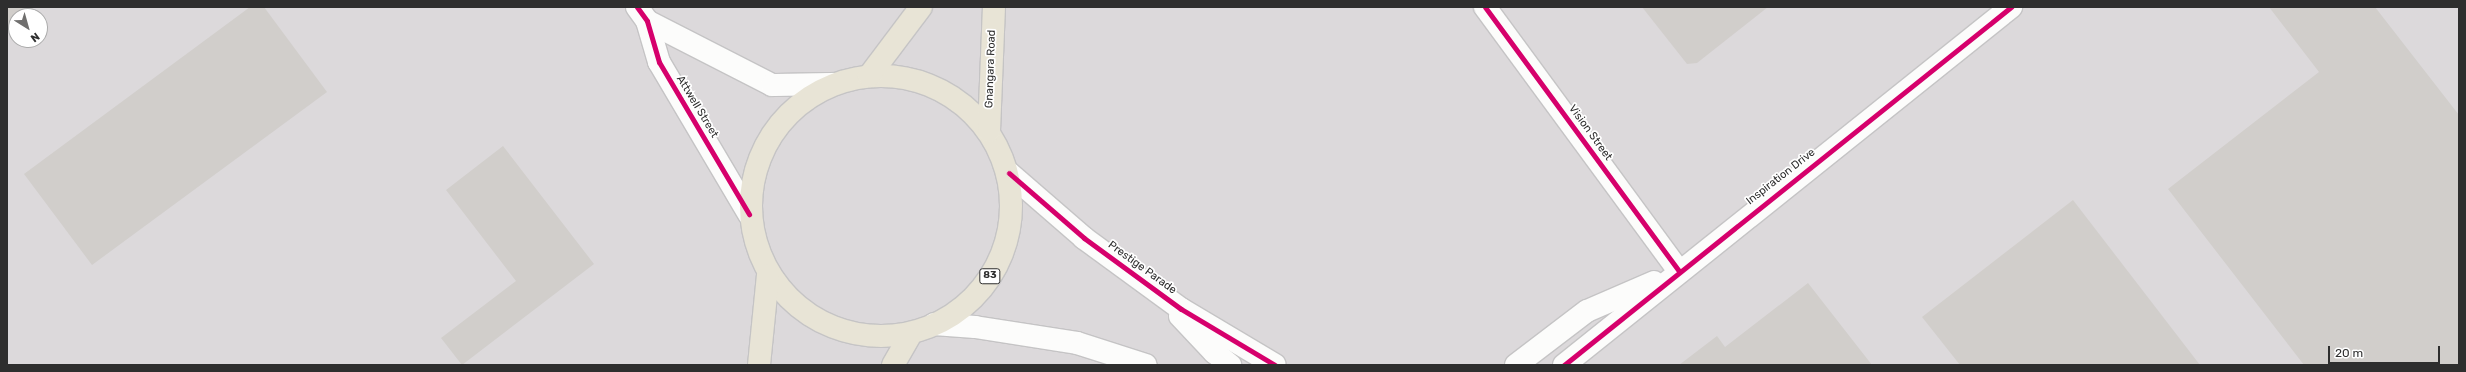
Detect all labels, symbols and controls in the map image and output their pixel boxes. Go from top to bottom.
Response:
north arrow [8,8,48,48]
text: N [28,30,42,45]
street label: Gnangara Road [983,30,999,108]
street label: Attwell Street [673,73,721,141]
street label: Vision Street [1565,103,1615,163]
street label: Inspiration Drive [1744,146,1818,208]
street label: Prestige Parade [1105,239,1179,297]
road number: 83 [979,268,1001,284]
scale bar [2330,338,2442,364]
text: 20 m [2335,346,2363,360]

